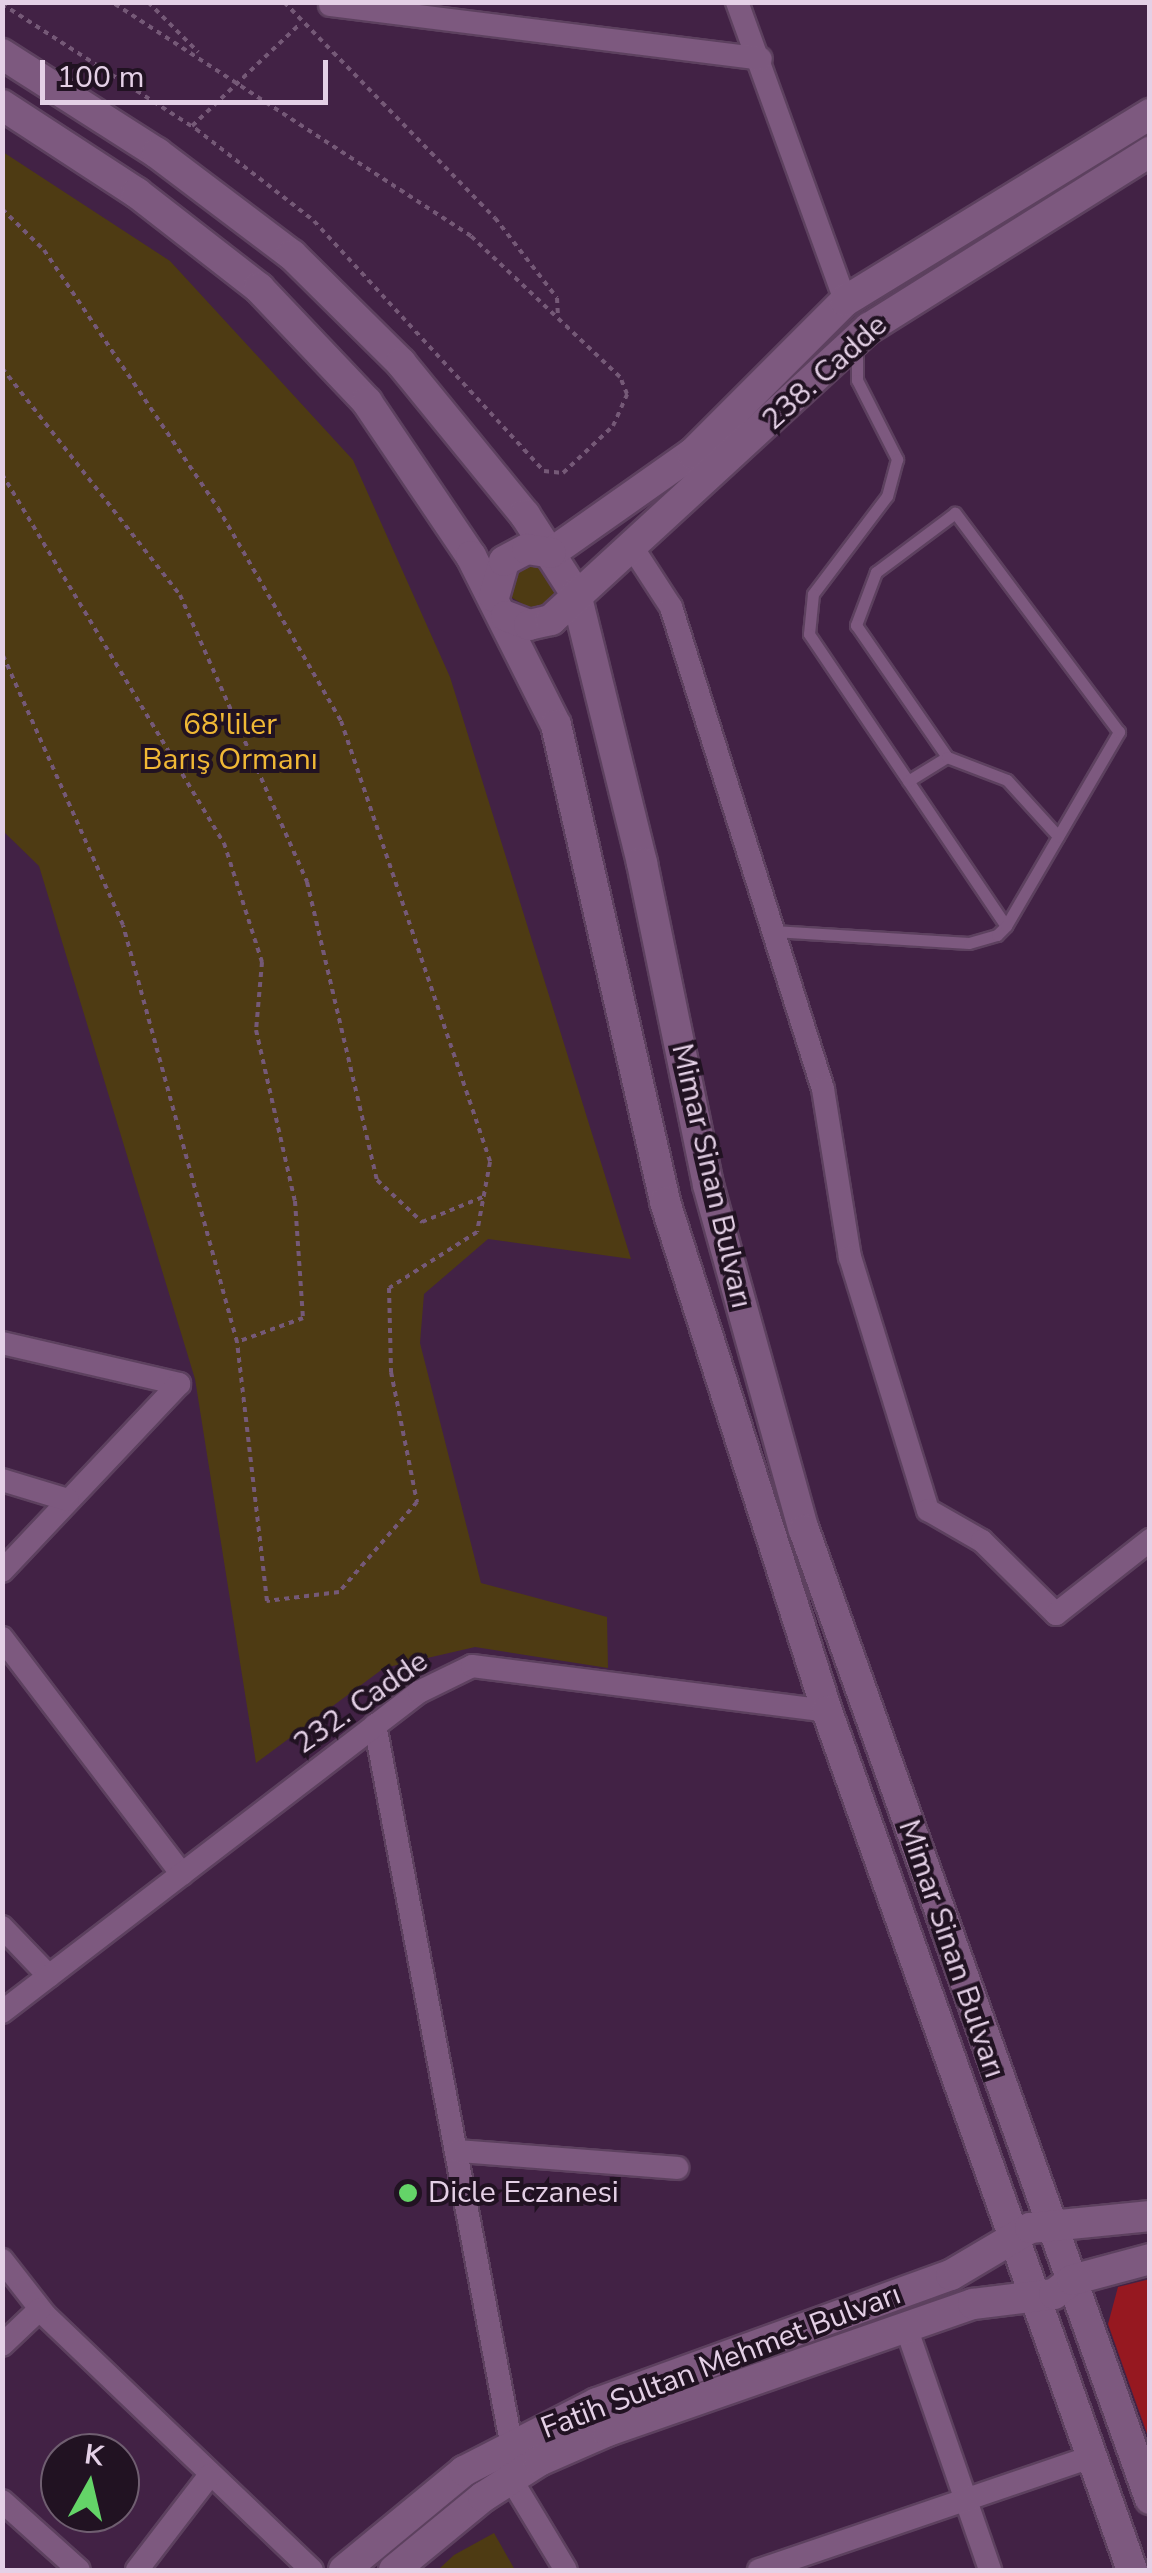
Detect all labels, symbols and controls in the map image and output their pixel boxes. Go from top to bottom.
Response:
scale bar [45,40,332,102]
text: 100 m [57,57,144,98]
street label: 238. Cadde [755,308,895,438]
park label: 68'liler Barış Ormanı [142,707,318,778]
street label: Mimar Sinan Bulvarı [663,1040,759,1312]
street label: 232. Cadde [287,1644,435,1762]
street label: Mimar Sinan Bulvarı [890,1815,1012,2083]
place label: Dicle Eczanesi [428,2175,619,2211]
marker: Dicle Eczanesi [397,2182,419,2204]
street label: Fatih Sultan Mehmet Bulvarı [536,2277,906,2447]
north arrow [40,2433,140,2533]
text: K [82,2435,106,2475]

